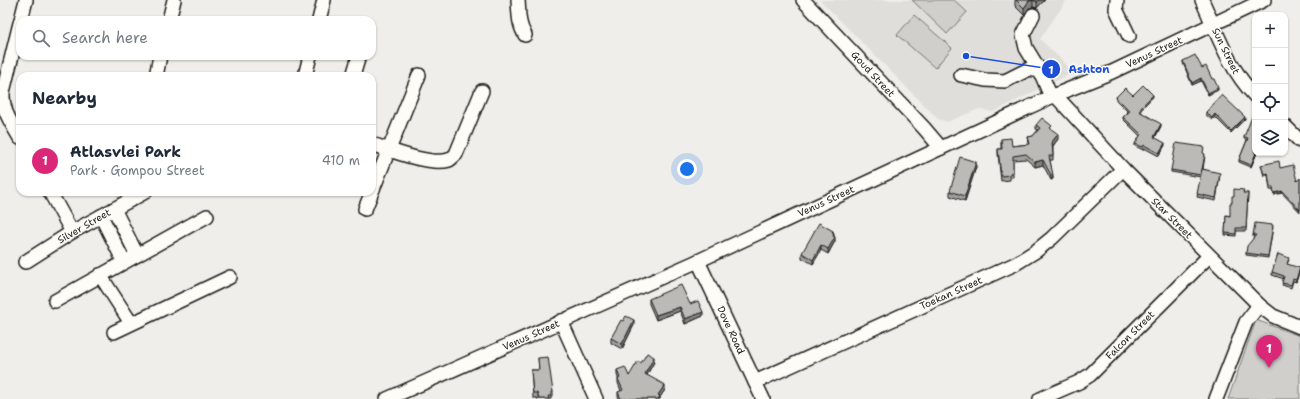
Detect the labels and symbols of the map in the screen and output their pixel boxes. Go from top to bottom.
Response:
street label: Sun Street [1209,26,1243,76]
street label: Venus Street [1124,33,1184,71]
street label: Goud Street [848,48,898,100]
callout: Ashton [1041,58,1118,81]
text: 1 [1048,62,1054,78]
text: Ashton [1068,62,1110,77]
your location [677,159,697,179]
street label: Venus Street [796,182,856,220]
street label: Star Street [1149,195,1195,241]
street label: Silver Street [55,206,113,246]
street label: Toekan Street [918,273,984,313]
street label: Dove Road [714,304,748,357]
street label: Falcon Street [1103,308,1157,362]
street label: Venus Street [501,317,561,353]
pin: 1 [1256,335,1282,368]

